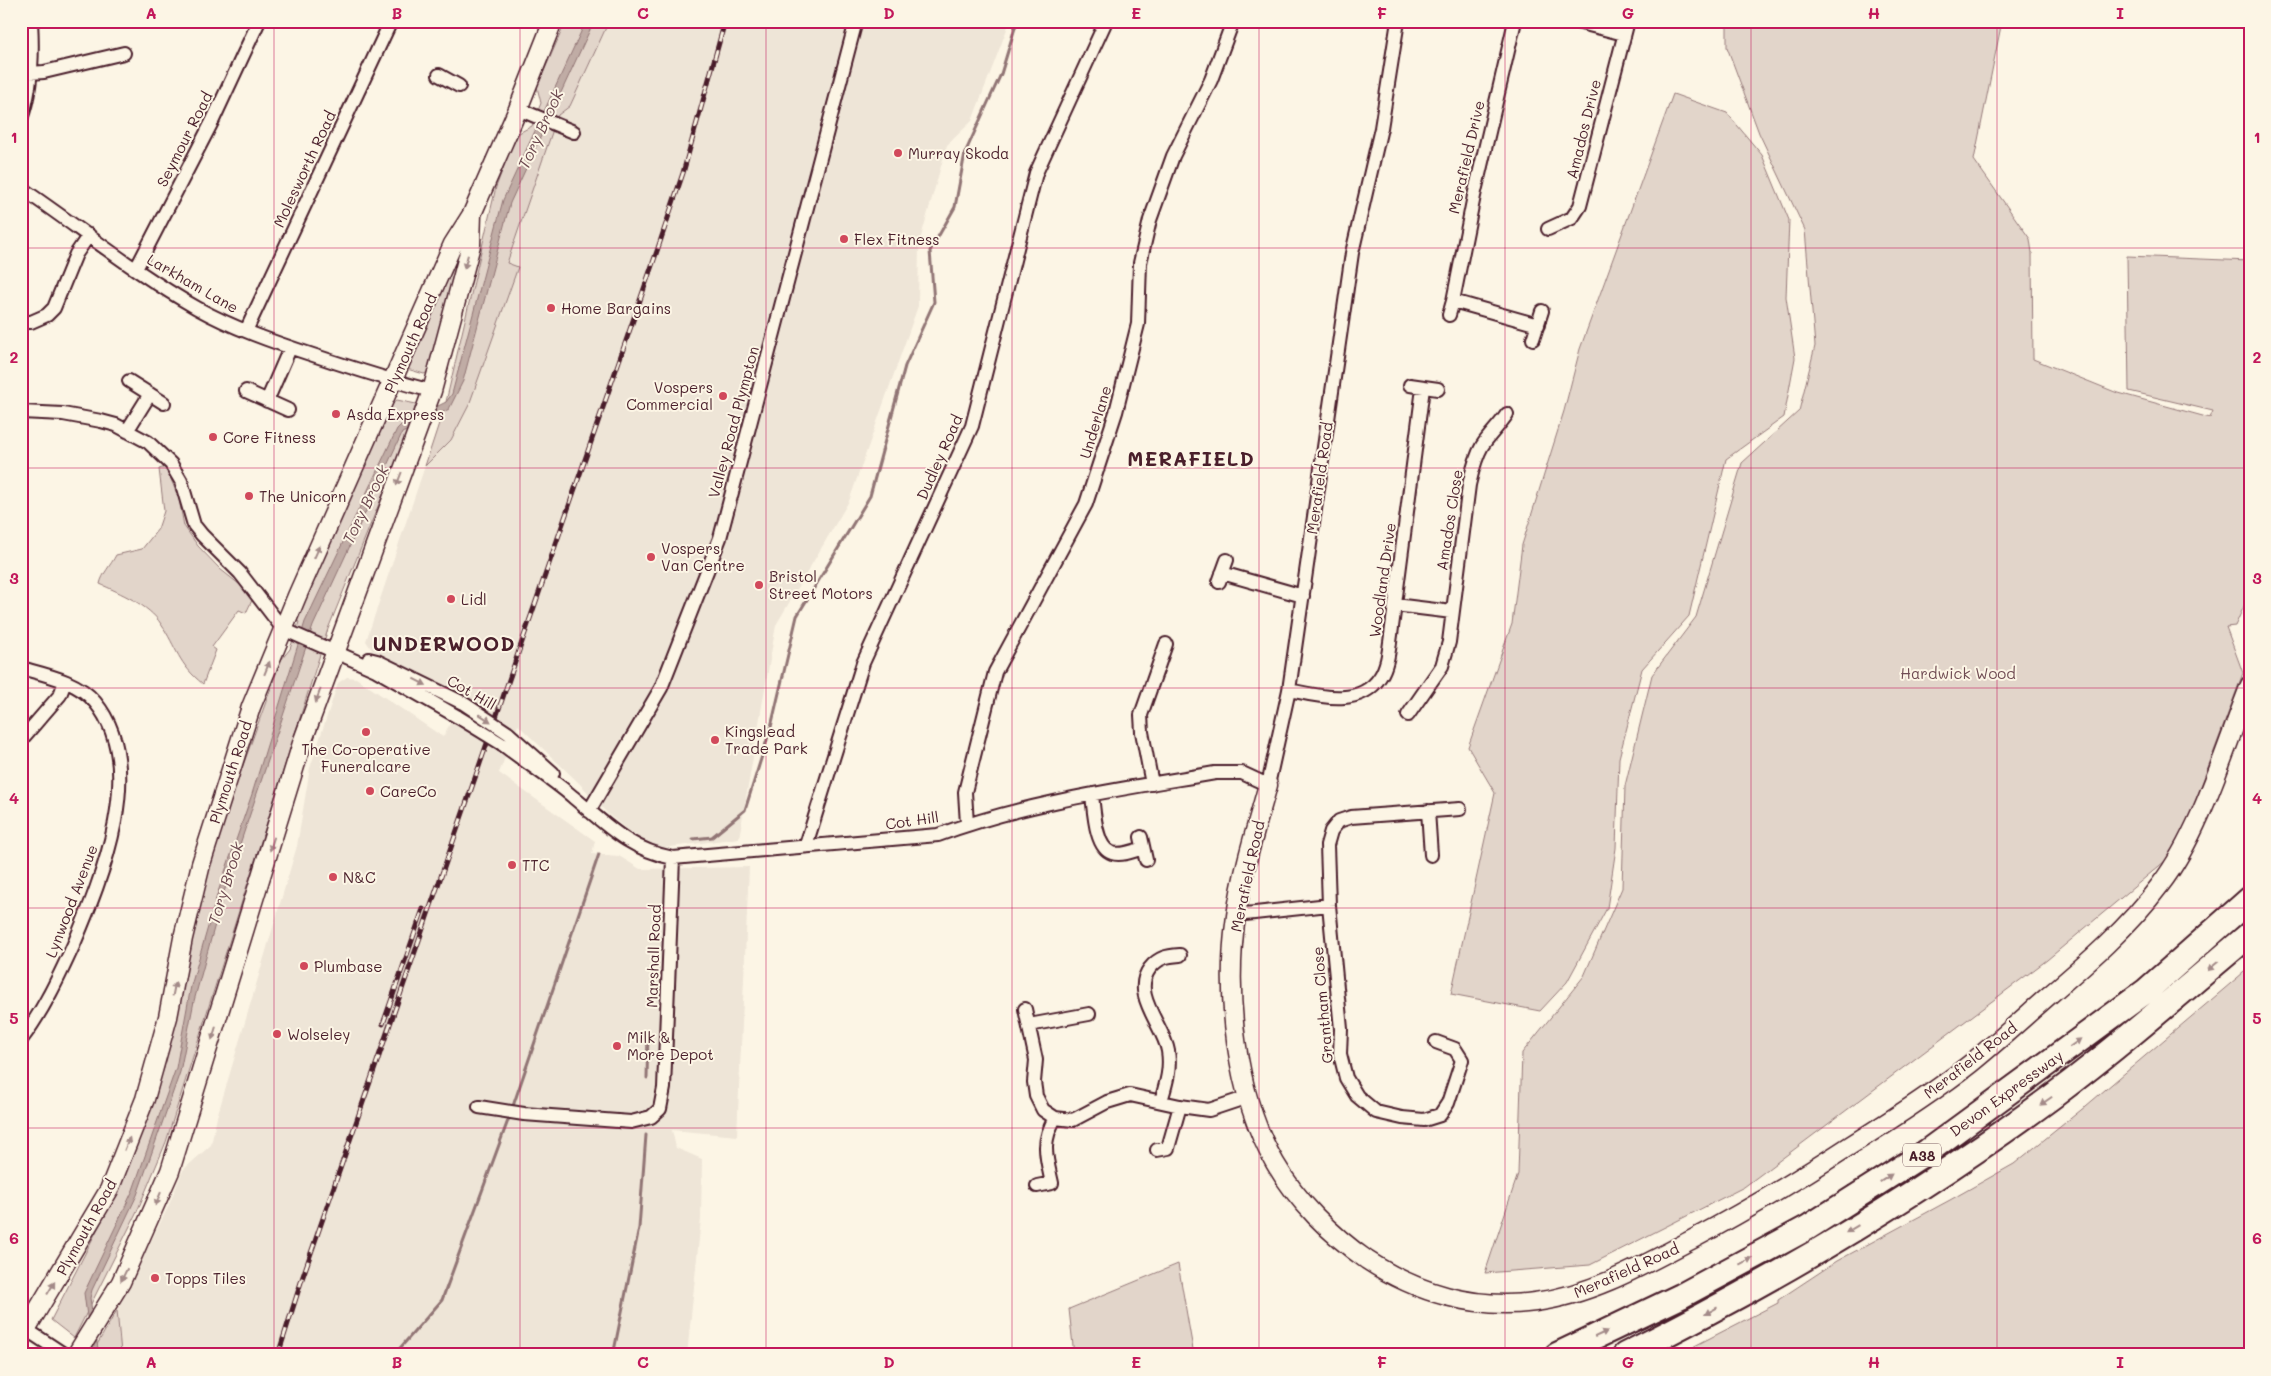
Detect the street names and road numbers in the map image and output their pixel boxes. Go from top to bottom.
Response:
street label: Amados Drive [1561,77,1605,181]
street label: Seymour Road [151,88,217,190]
street label: Merafield Drive [1443,98,1489,216]
street label: Molesworth Road [268,107,340,231]
street label: Larkham Lane [144,249,242,317]
street label: Plymouth Road [379,290,441,396]
street label: Valley Road Plympton [703,344,763,500]
street label: Underlane [1074,383,1116,461]
street label: Dudley Road [911,411,967,503]
street label: Merafield Road [1301,421,1337,535]
street label: Amados Close [1431,468,1467,572]
street label: Woodland Drive [1364,521,1400,639]
street label: Cot Hill [444,670,500,714]
street label: Plymouth Road [204,718,256,826]
street label: Cot Hill [884,806,940,834]
street label: Merafield Road [1225,819,1269,933]
street label: Lynwood Avenue [40,842,102,960]
street label: Marshall Road [641,904,665,1008]
street label: Grantham Close [1307,946,1337,1064]
street label: Merafield Road [1919,1017,2021,1103]
street label: Devon Expressway [1945,1045,2067,1141]
road number: A38 [1903,1144,1941,1166]
street label: Plymouth Road [51,1175,121,1279]
street label: Merafield Road [1570,1238,1682,1302]

